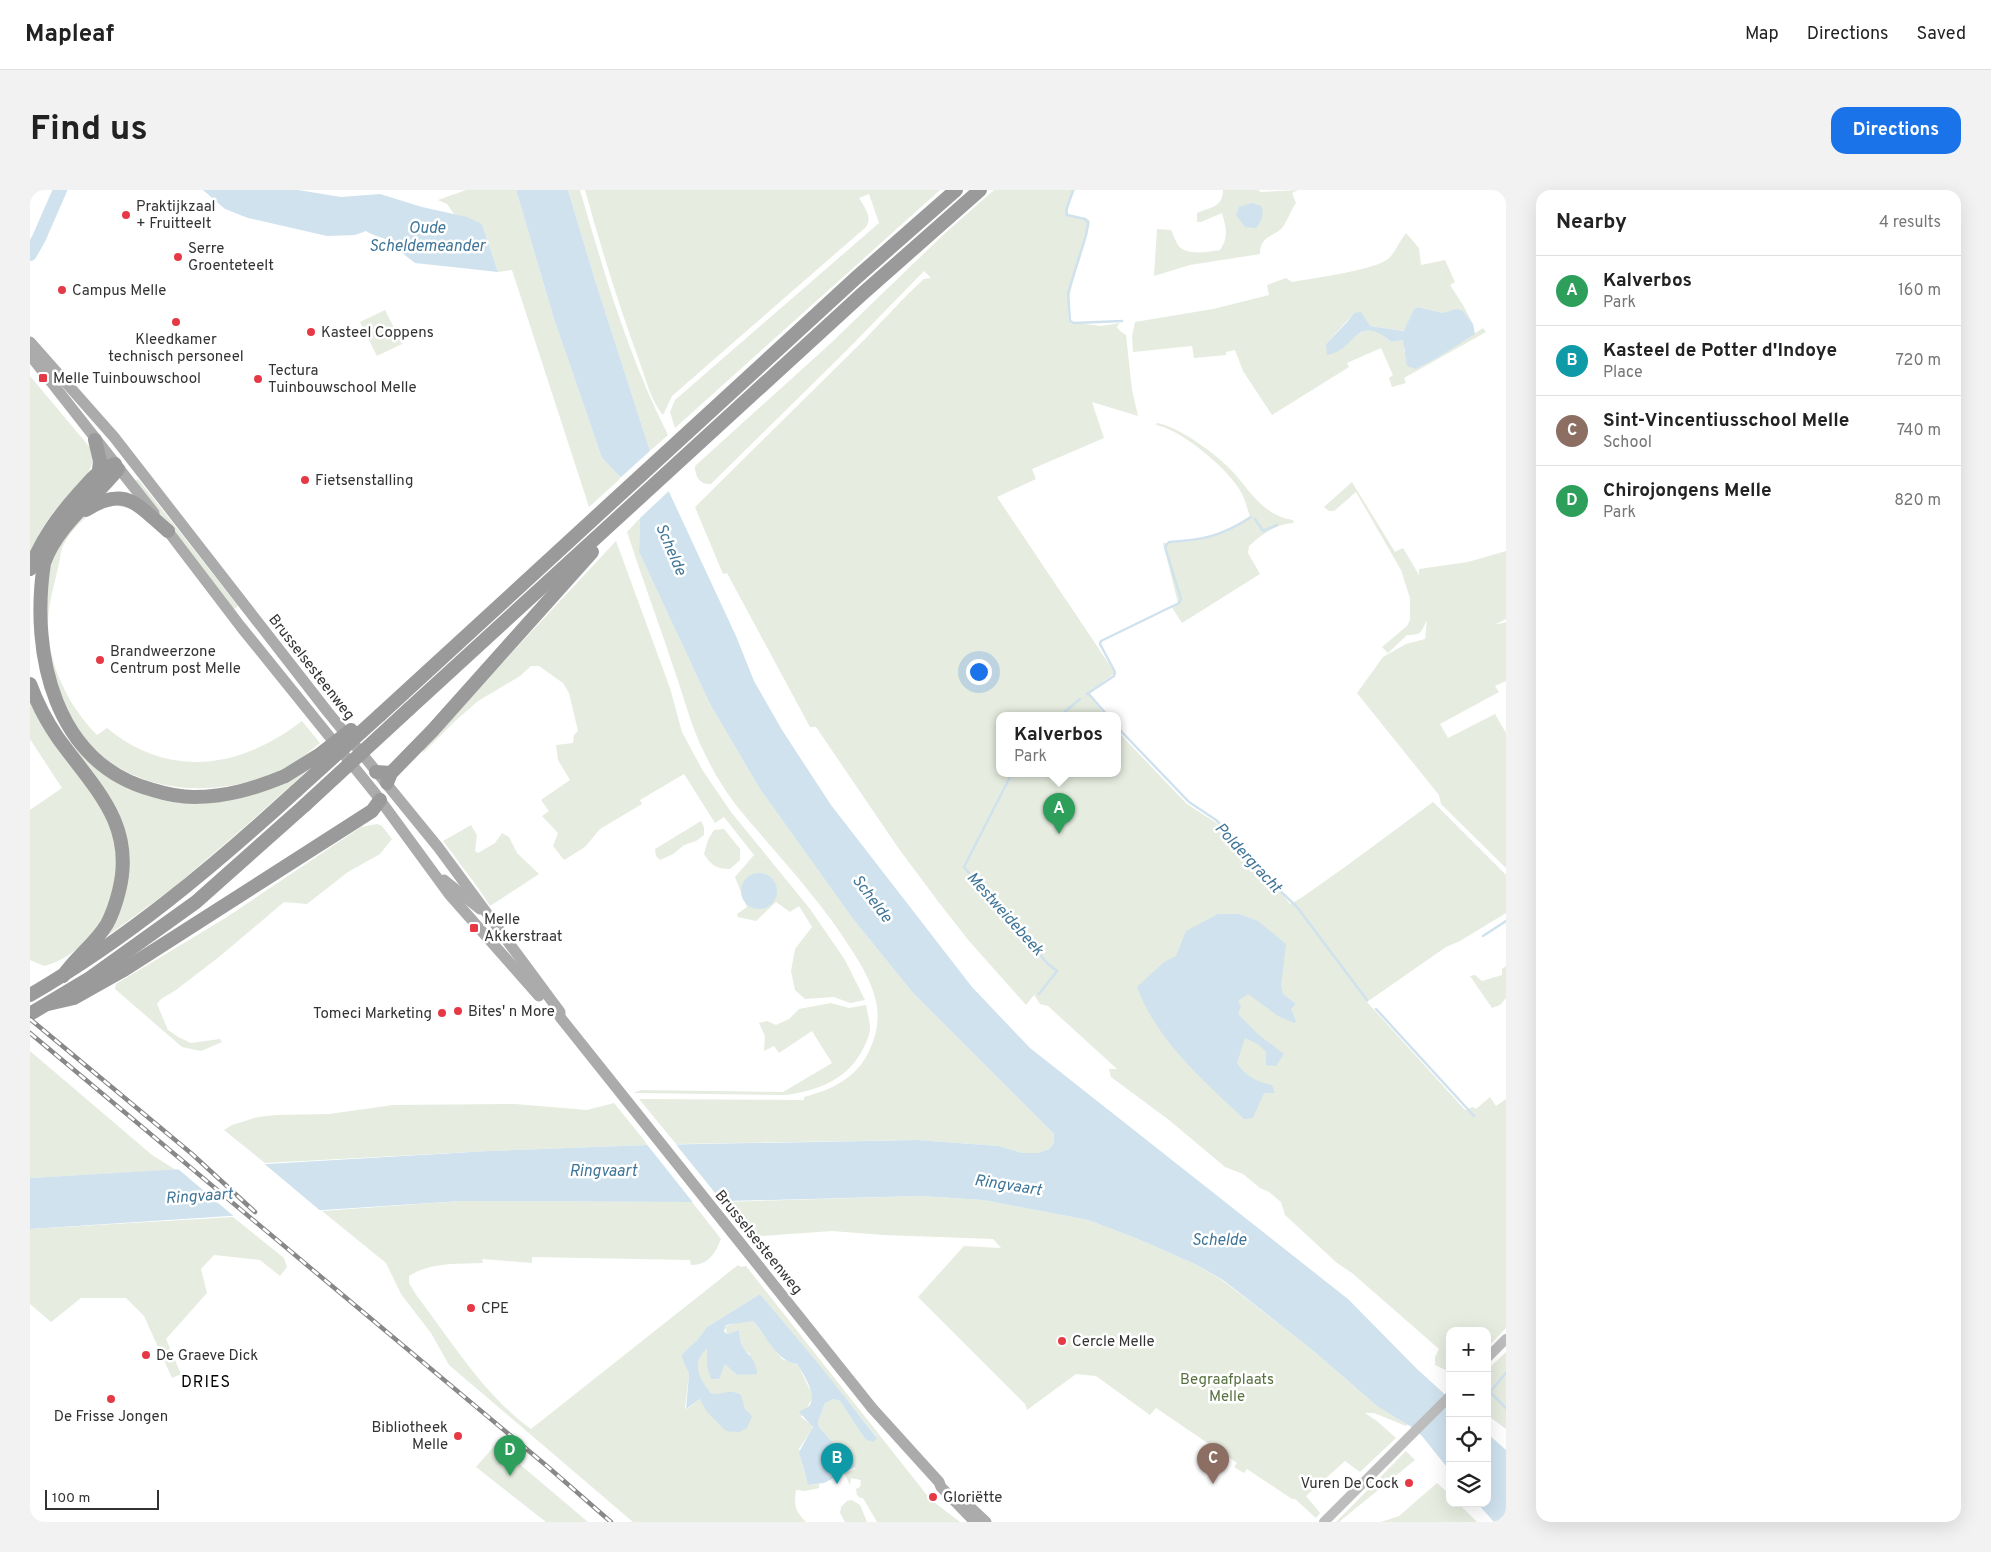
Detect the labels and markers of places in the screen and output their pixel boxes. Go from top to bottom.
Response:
place label: Praktijkzaal + Fruitteelt [136,198,215,234]
marker: Praktijkzaal + Fruitteelt [120,209,132,221]
place label: Serre Groenteteelt [188,240,274,276]
marker: Serre Groenteteelt [172,251,184,263]
place label: Campus Melle [72,282,166,301]
marker: Campus Melle [56,284,68,296]
marker: Kleedkamer technisch personeel [170,316,182,328]
place label: Kasteel Coppens [321,324,434,343]
marker: Kasteel Coppens [305,326,317,338]
place label: Kleedkamer technisch personeel [108,331,244,367]
place label: Tectura Tuinbouwschool Melle [268,362,417,398]
place label: Melle Tuinbouwschool [53,370,201,389]
marker: Melle Tuinbouwschool [37,372,49,384]
marker: Tectura Tuinbouwschool Melle [252,373,264,385]
place label: Fietsenstalling [315,472,413,491]
marker: Fietsenstalling [299,474,311,486]
place label: Brandweerzone Centrum post Melle [110,643,241,679]
marker: Brandweerzone Centrum post Melle [94,654,106,666]
pin: A [1043,793,1075,834]
place label: Melle Akkerstraat [484,911,562,947]
marker: Melle Akkerstraat [468,922,480,934]
place label: Bites' n More [468,1003,555,1022]
place label: Tomeci Marketing [313,1005,432,1024]
marker: Bites' n More [452,1005,464,1017]
marker: Tomeci Marketing [436,1007,448,1019]
place label: CPE [481,1300,509,1319]
marker: CPE [465,1302,477,1314]
place label: Cercle Melle [1072,1333,1155,1352]
marker: Cercle Melle [1056,1335,1068,1347]
place label: De Graeve Dick [156,1347,258,1366]
marker: De Graeve Dick [140,1349,152,1361]
marker: De Frisse Jongen [105,1393,117,1405]
place label: De Frisse Jongen [54,1408,168,1427]
place label: Bibliotheek Melle [372,1419,448,1455]
marker: Bibliotheek Melle [452,1430,464,1442]
pin: D [494,1435,526,1476]
pin: B [821,1443,853,1484]
pin: C [1197,1443,1229,1484]
place label: Vuren De Cock [1300,1475,1399,1494]
marker: Vuren De Cock [1403,1477,1415,1489]
place label: Gloriëtte [943,1489,1002,1508]
marker: Gloriëtte [927,1491,939,1503]

